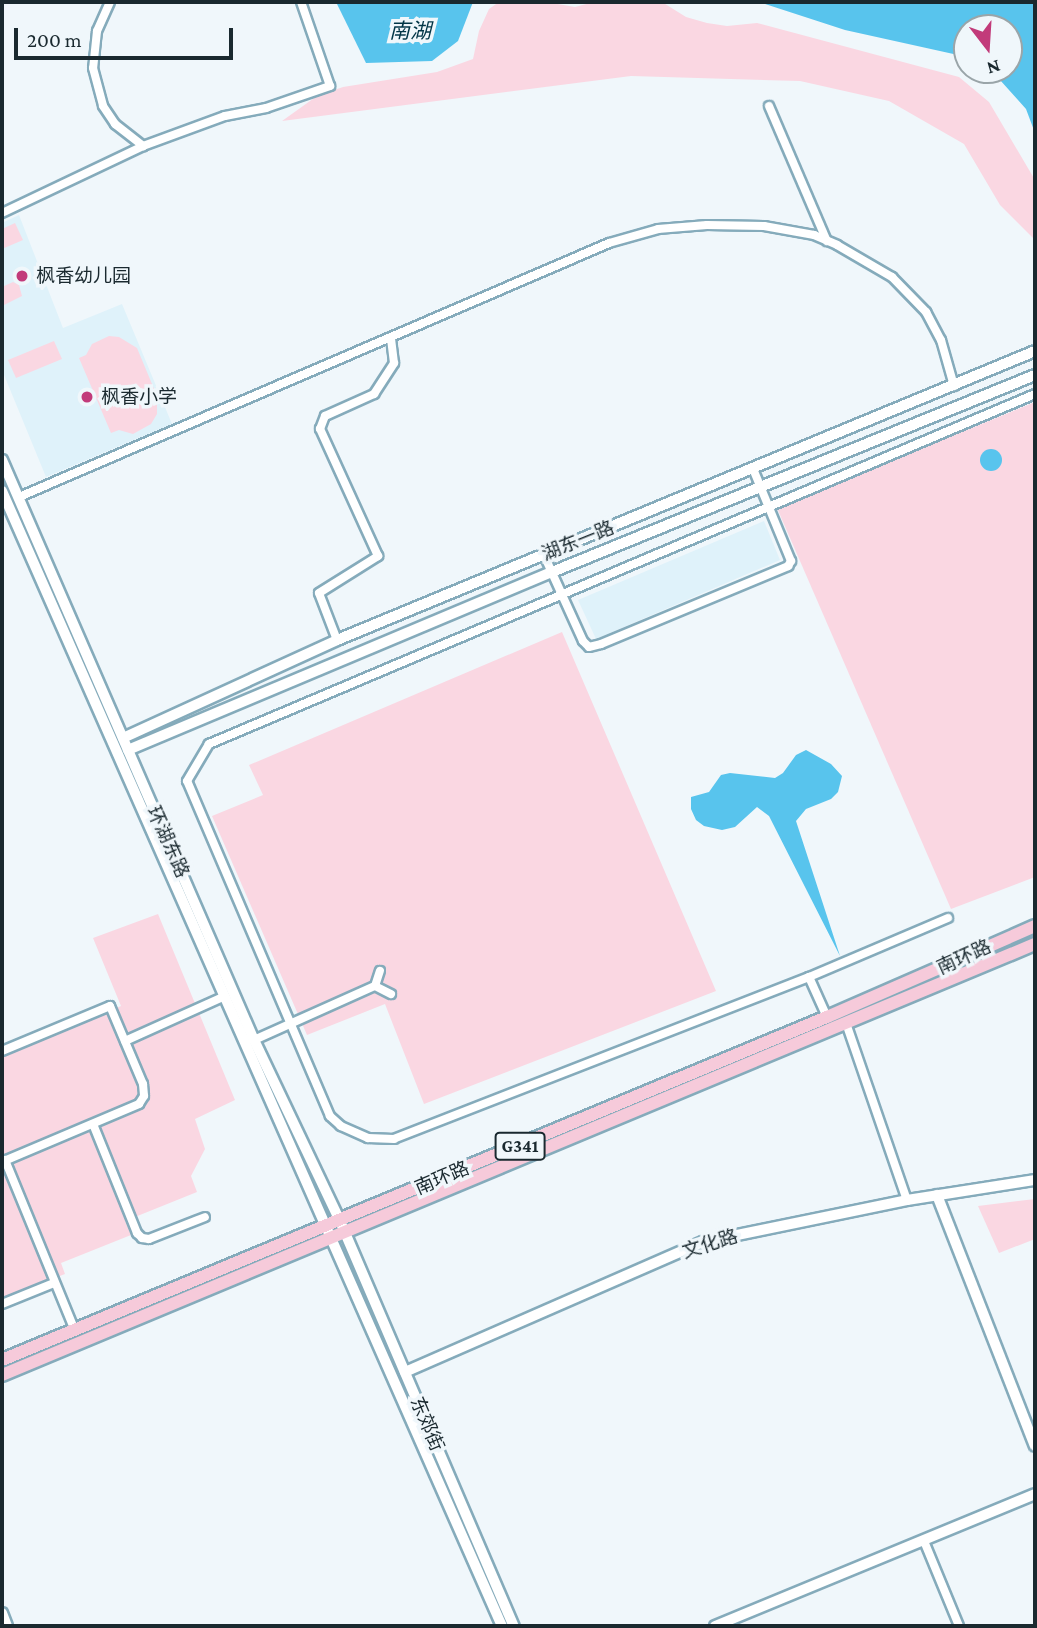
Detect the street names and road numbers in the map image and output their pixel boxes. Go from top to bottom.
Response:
street label: 湖东一路 [538,516,618,566]
street label: 环湖东路 [142,803,194,881]
street label: 南环路 [933,935,995,979]
road number: G341 [494,1132,546,1161]
street label: 南环路 [411,1156,473,1200]
street label: 文化路 [679,1225,741,1263]
street label: 东郊街 [405,1393,449,1455]

